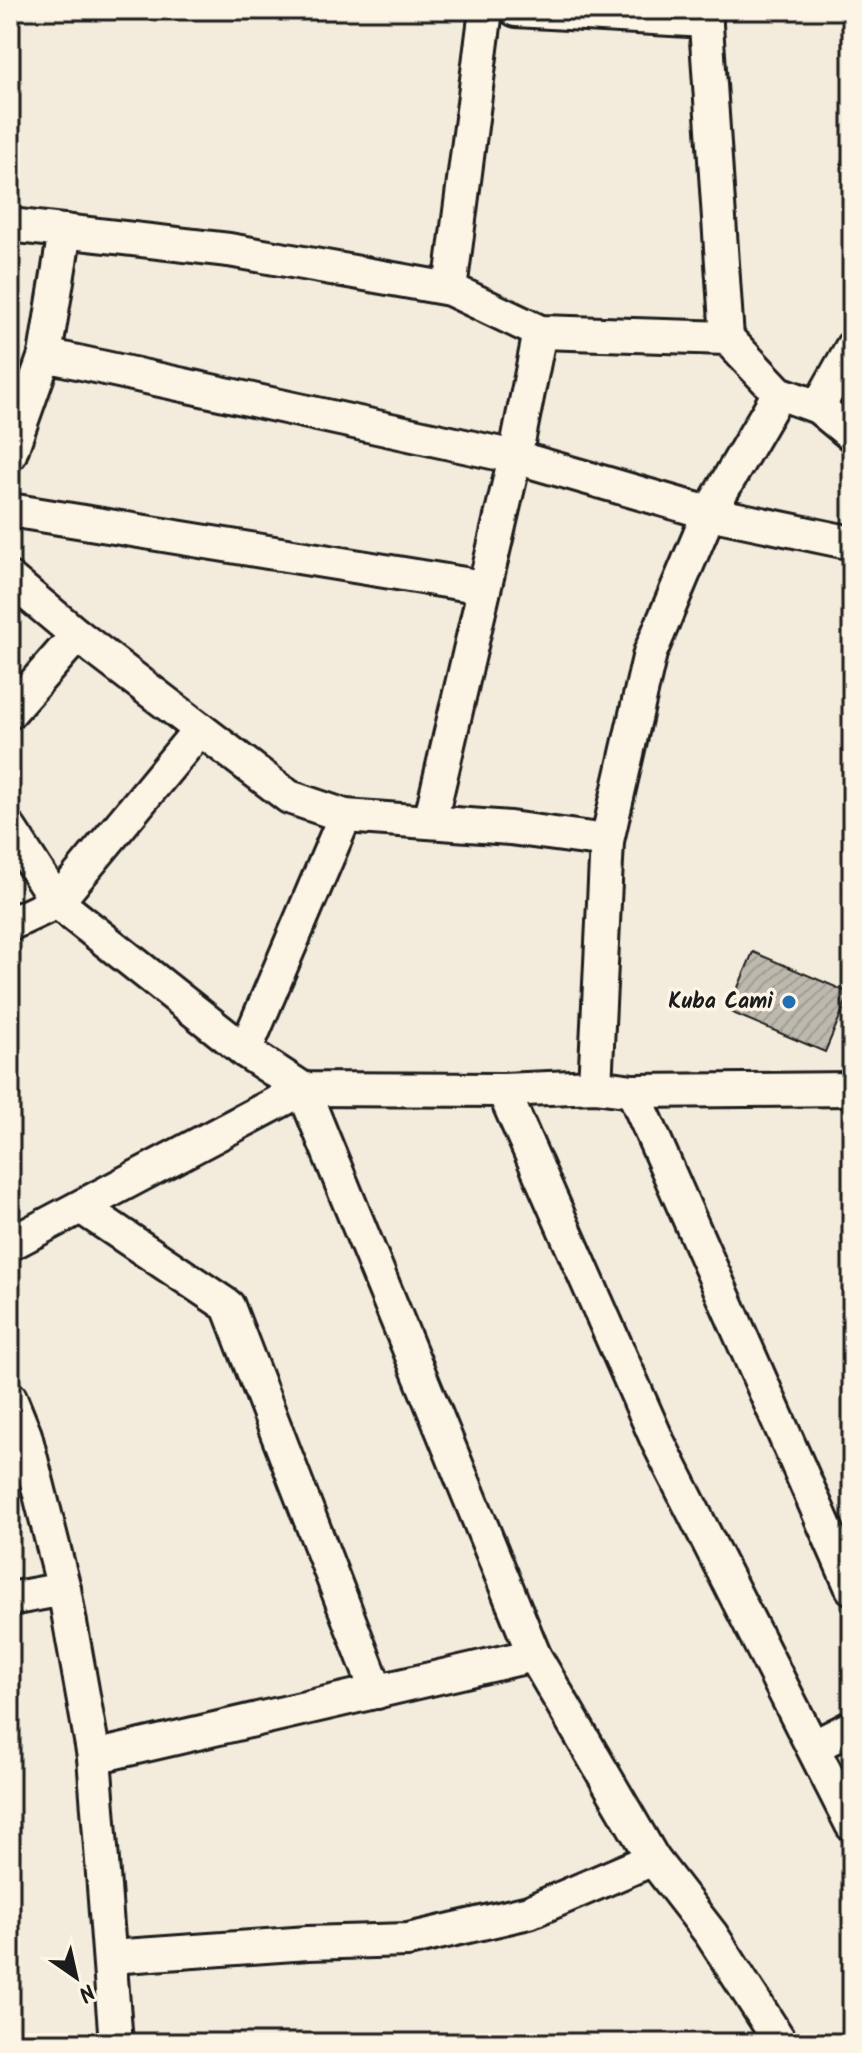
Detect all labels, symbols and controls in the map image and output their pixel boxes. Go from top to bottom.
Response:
place label: Kuba Cami [668,985,774,1020]
marker: Kuba Cami [780,993,798,1011]
north arrow [36,1937,116,2017]
text: N [70,1973,101,2010]

